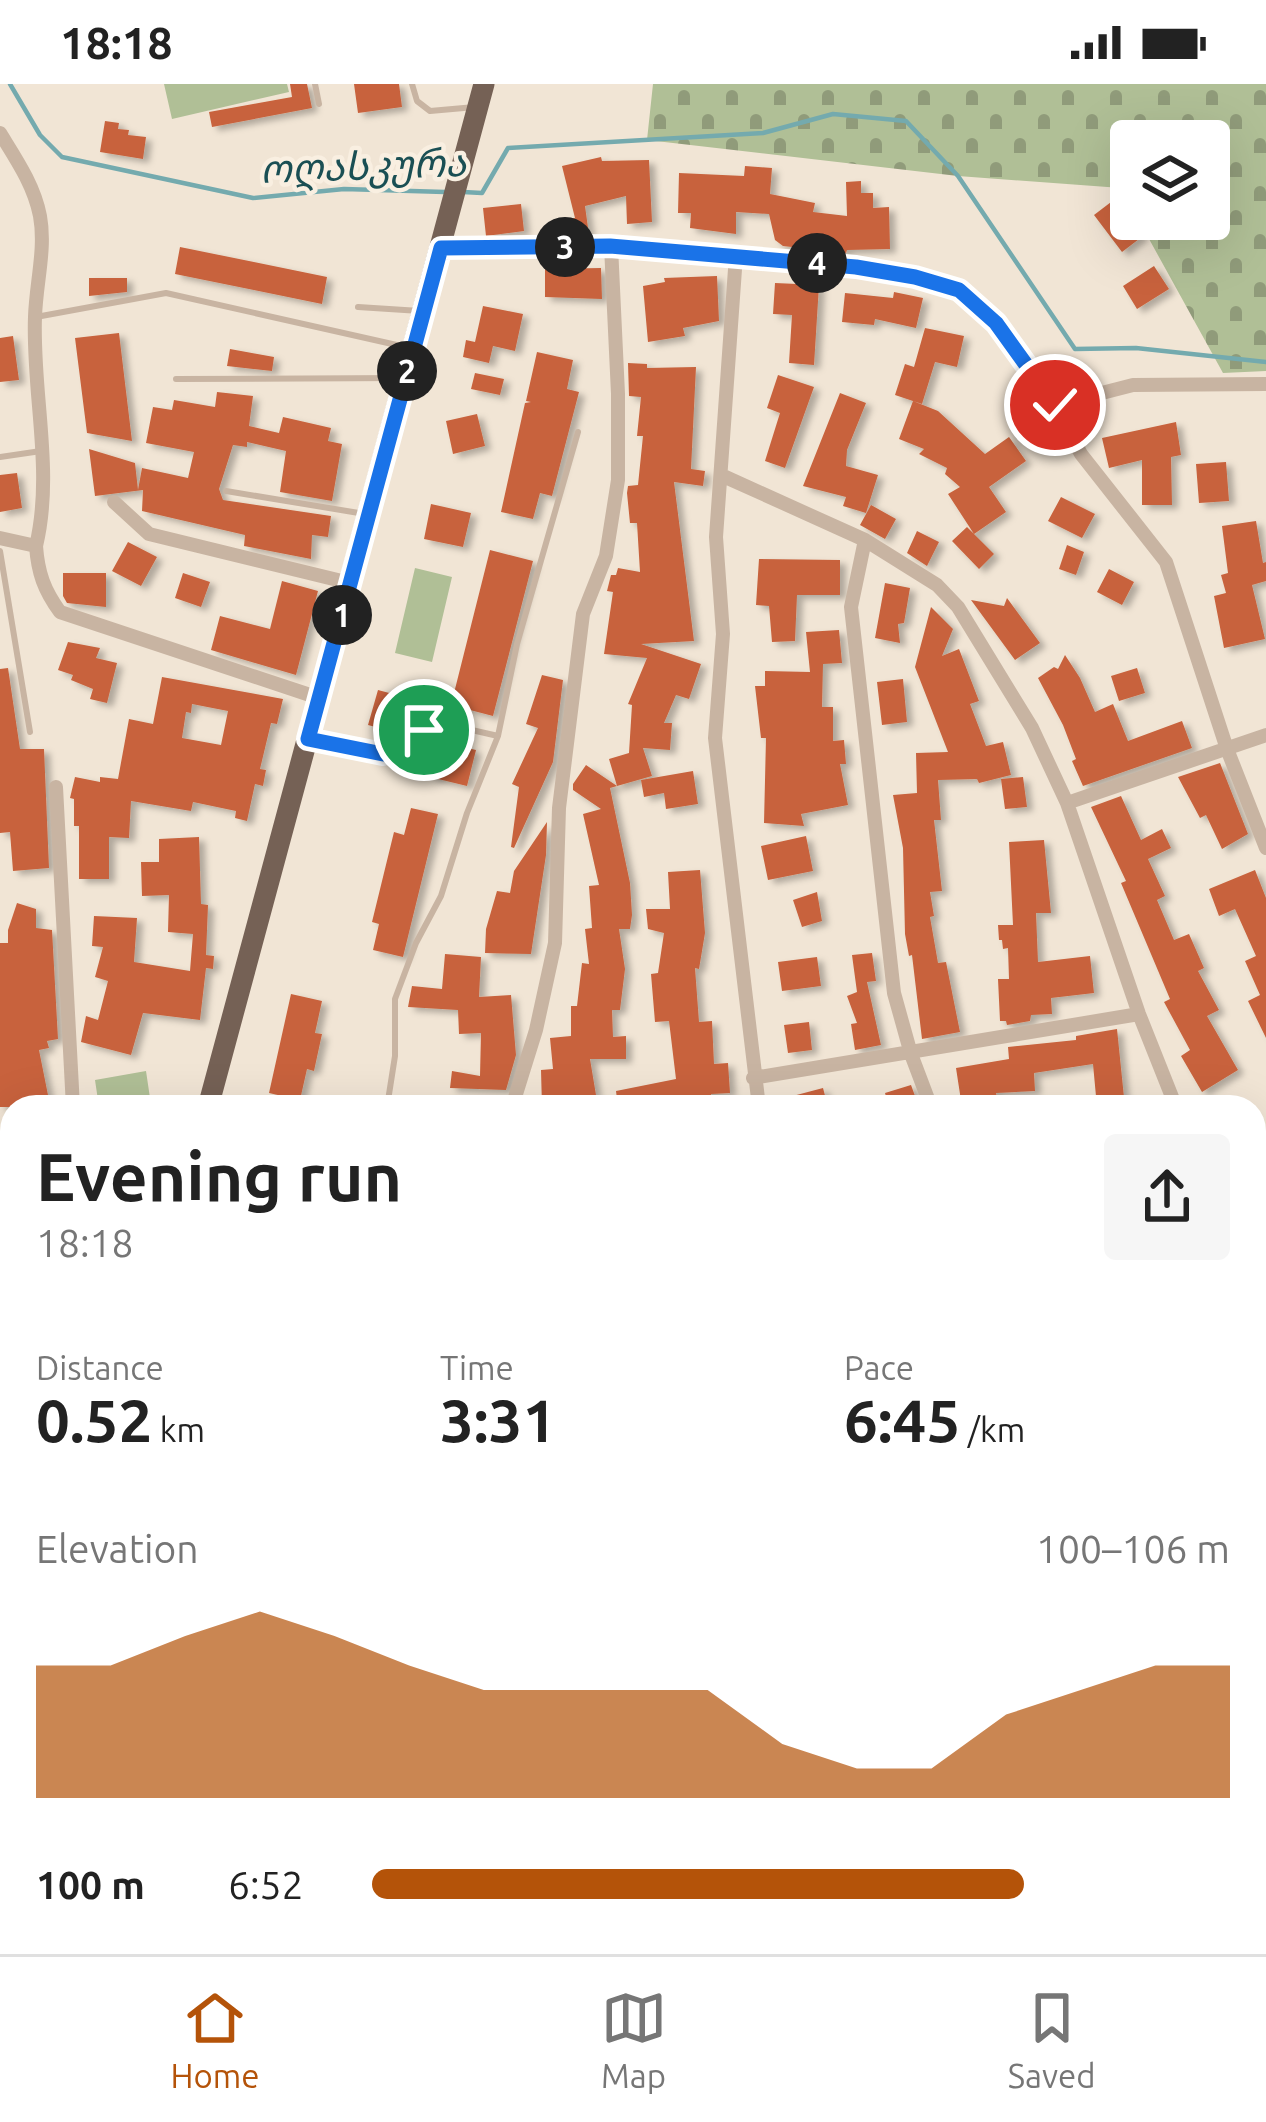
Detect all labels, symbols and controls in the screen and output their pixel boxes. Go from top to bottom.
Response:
text: 18:18 [60,17,173,68]
map controls [1110,120,1230,240]
button: layers [1110,120,1230,240]
water label: ოღასკურა [259,140,467,193]
pin: 3 [535,217,595,277]
text: 3 [556,228,574,265]
pin: 4 [787,233,847,293]
text: 4 [808,244,826,281]
pin: 2 [377,341,437,401]
text: 2 [398,352,416,389]
pin [1004,354,1106,456]
icon: check [1022,372,1088,438]
pin: 1 [312,585,372,645]
text: 1 [333,596,351,633]
pin [373,679,475,781]
icon: arrive [391,697,457,763]
button: share [1104,1134,1230,1260]
text: Evening run [36,1139,402,1213]
text: 18:18 [36,1221,134,1264]
text: Distance [36,1349,164,1386]
text: Time [440,1349,514,1386]
text: Pace [844,1349,914,1386]
text: 0.52 [36,1386,152,1453]
text: 3:31 [440,1386,556,1453]
text: 6:45 [844,1386,960,1453]
text: km [152,1411,205,1448]
text: /km [960,1411,1025,1448]
text: Elevation [36,1527,199,1570]
text: 100–106 m [1036,1527,1230,1570]
text: 100 m [36,1863,145,1906]
text: 6:52 [228,1863,304,1906]
tab: Home [171,1985,260,2094]
tab: Map [601,1985,667,2094]
tab: Saved [1008,1985,1095,2094]

